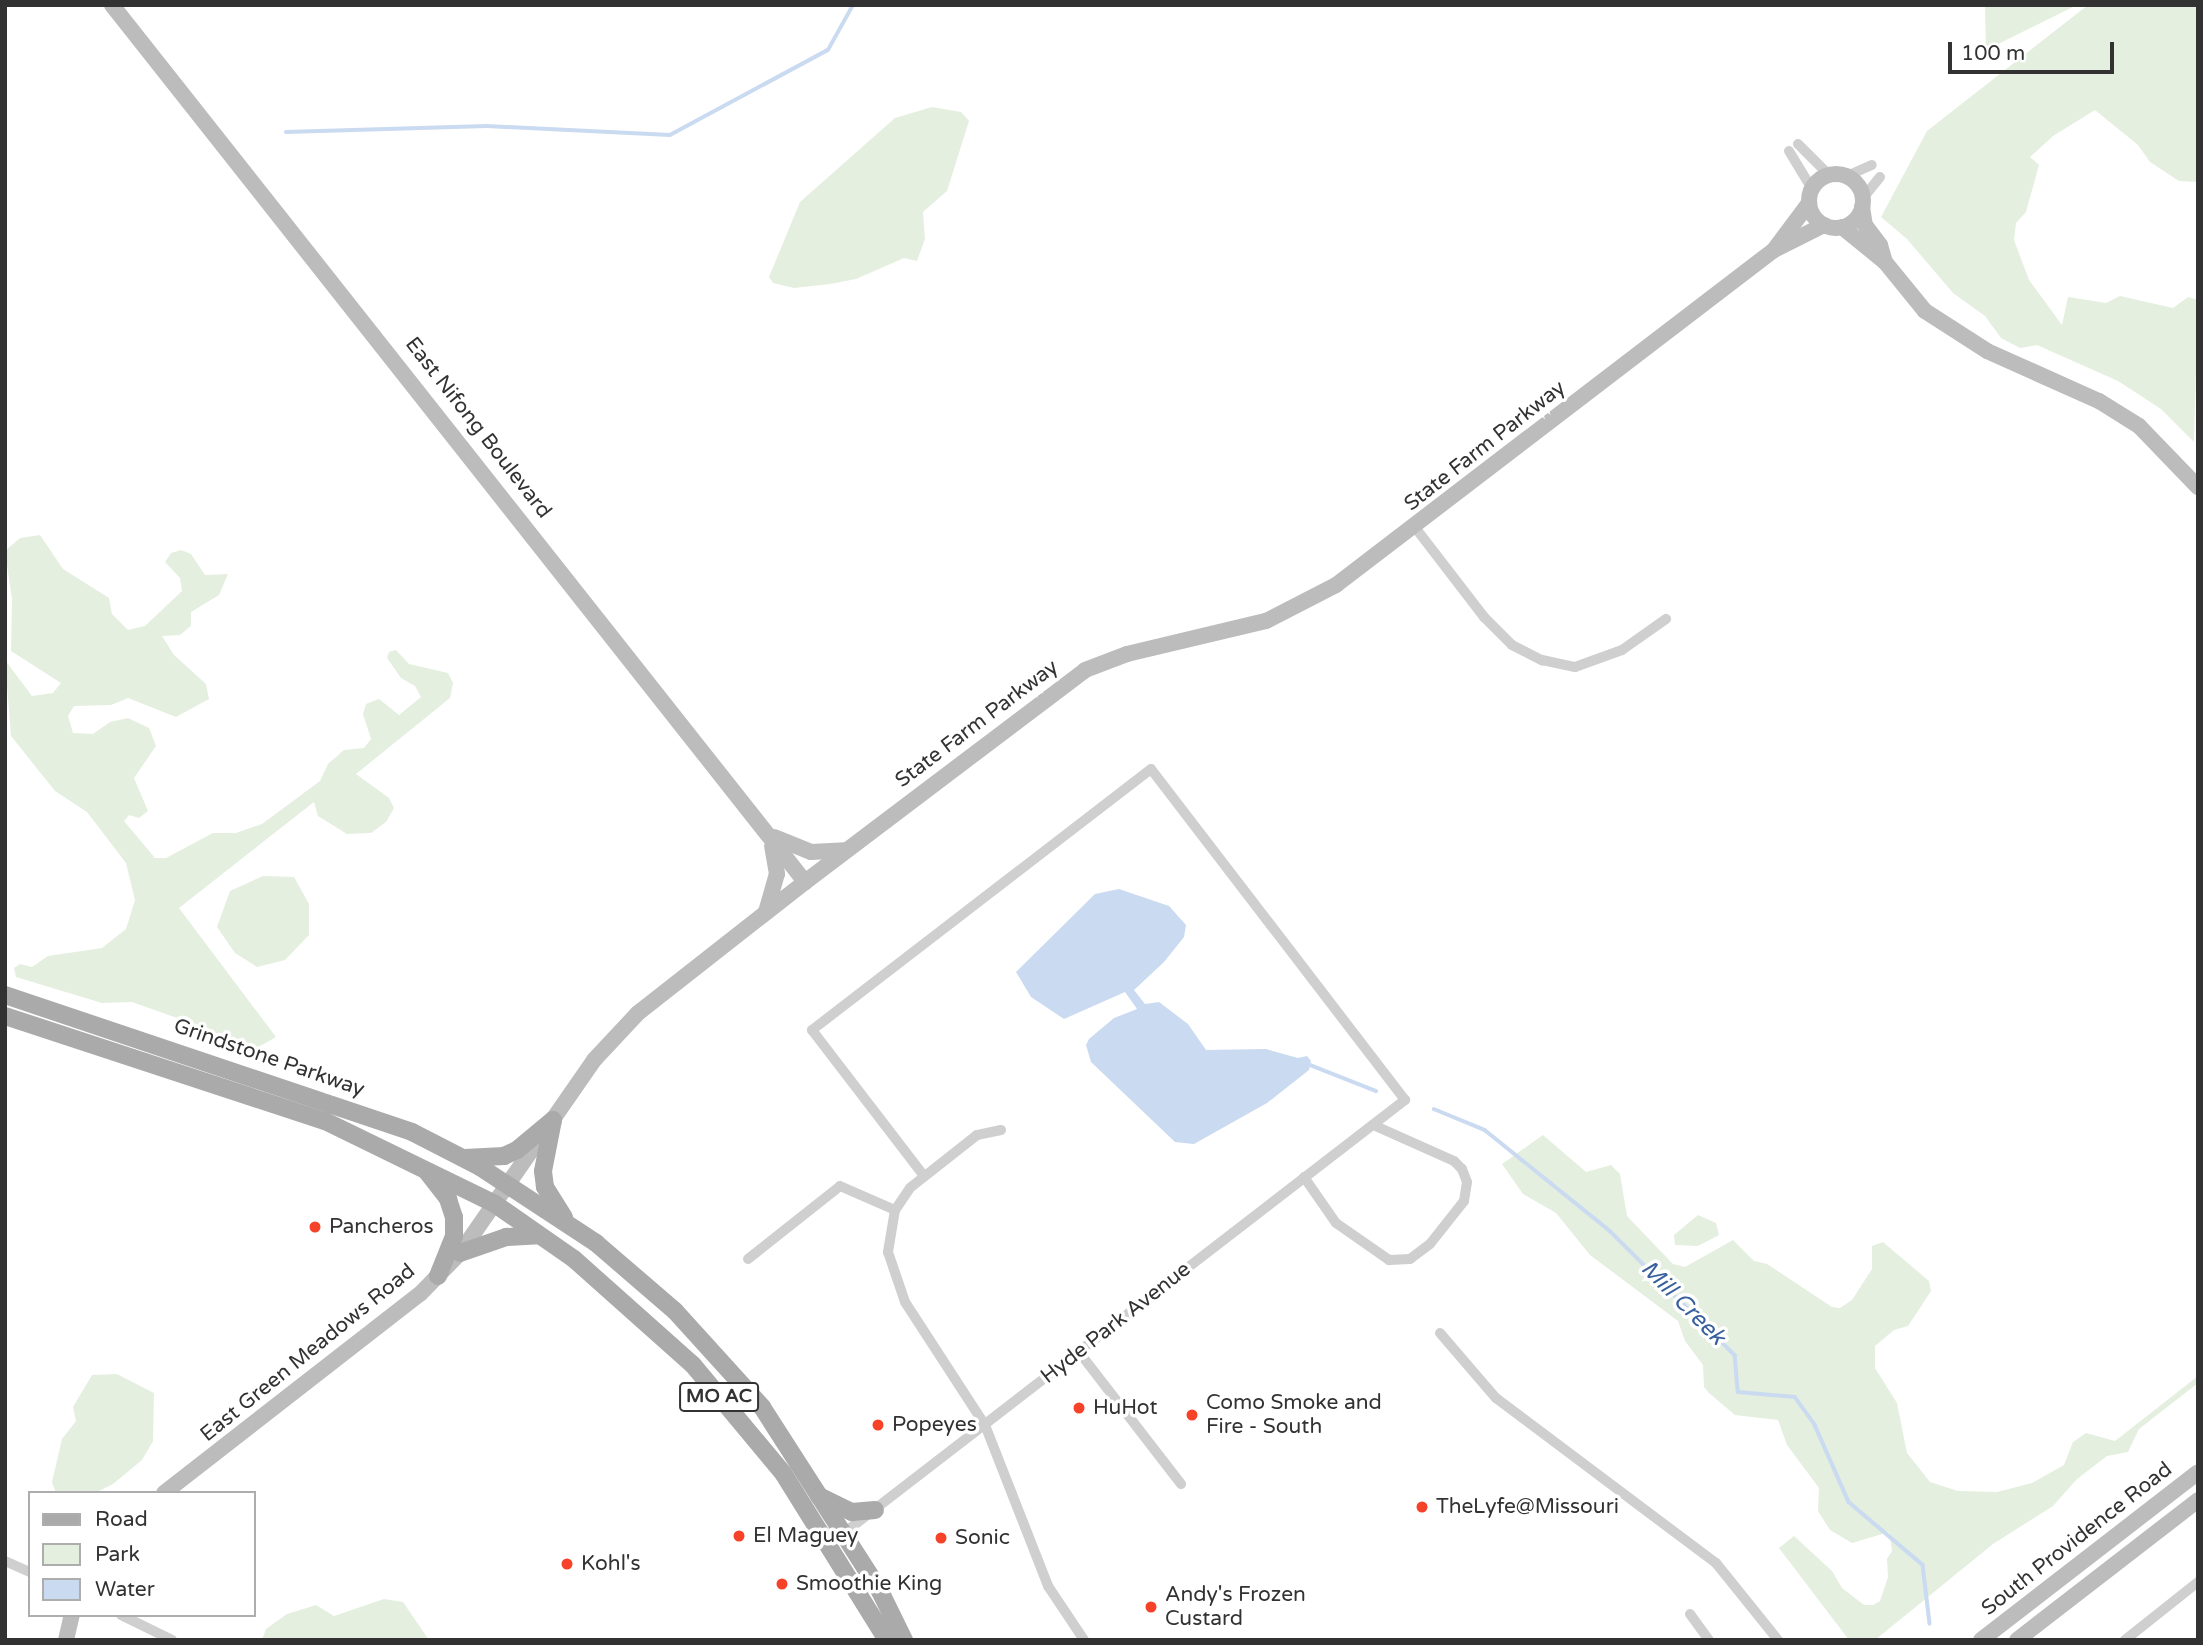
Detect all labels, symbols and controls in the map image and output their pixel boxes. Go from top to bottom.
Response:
scale bar [1951,28,2117,72]
text: 100 m [1961,41,2025,66]
street label: East Nifong Boulevard [399,332,557,524]
street label: State Farm Parkway [1400,375,1570,517]
street label: State Farm Parkway [891,655,1063,793]
street label: Grindstone Parkway [170,1013,368,1103]
place label: Pancheros [329,1214,434,1240]
marker: Pancheros [307,1219,323,1235]
water label: Mill Creek [1635,1255,1731,1351]
street label: Hyde Park Avenue [1036,1257,1196,1389]
street label: East Green Meadows Road [196,1259,420,1447]
road number: MO AC [679,1382,759,1413]
place label: Como Smoke and Fire - South [1206,1390,1382,1440]
place label: HuHot [1093,1395,1157,1421]
marker: HuHot [1071,1400,1087,1416]
marker: Como Smoke and Fire - South [1184,1407,1200,1423]
place label: Popeyes [892,1412,977,1438]
marker: Popeyes [870,1417,886,1433]
street label: South Providence Road [1977,1457,2177,1621]
legend [28,1491,256,1617]
place label: TheLyfe@Missouri [1436,1494,1619,1520]
marker: TheLyfe@Missouri [1414,1499,1430,1515]
text: Road [95,1507,148,1532]
place label: El Maguey [753,1523,858,1549]
place label: Sonic [955,1525,1010,1551]
marker: El Maguey [731,1528,747,1544]
marker: Sonic [933,1530,949,1546]
text: Park [95,1542,140,1567]
place label: Kohl's [581,1551,641,1577]
marker: Kohl's [559,1556,575,1572]
place label: Smoothie King [796,1571,942,1597]
marker: Smoothie King [774,1576,790,1592]
text: Water [95,1577,155,1602]
place label: Andy's Frozen Custard [1165,1582,1306,1632]
marker: Andy's Frozen Custard [1143,1599,1159,1615]

